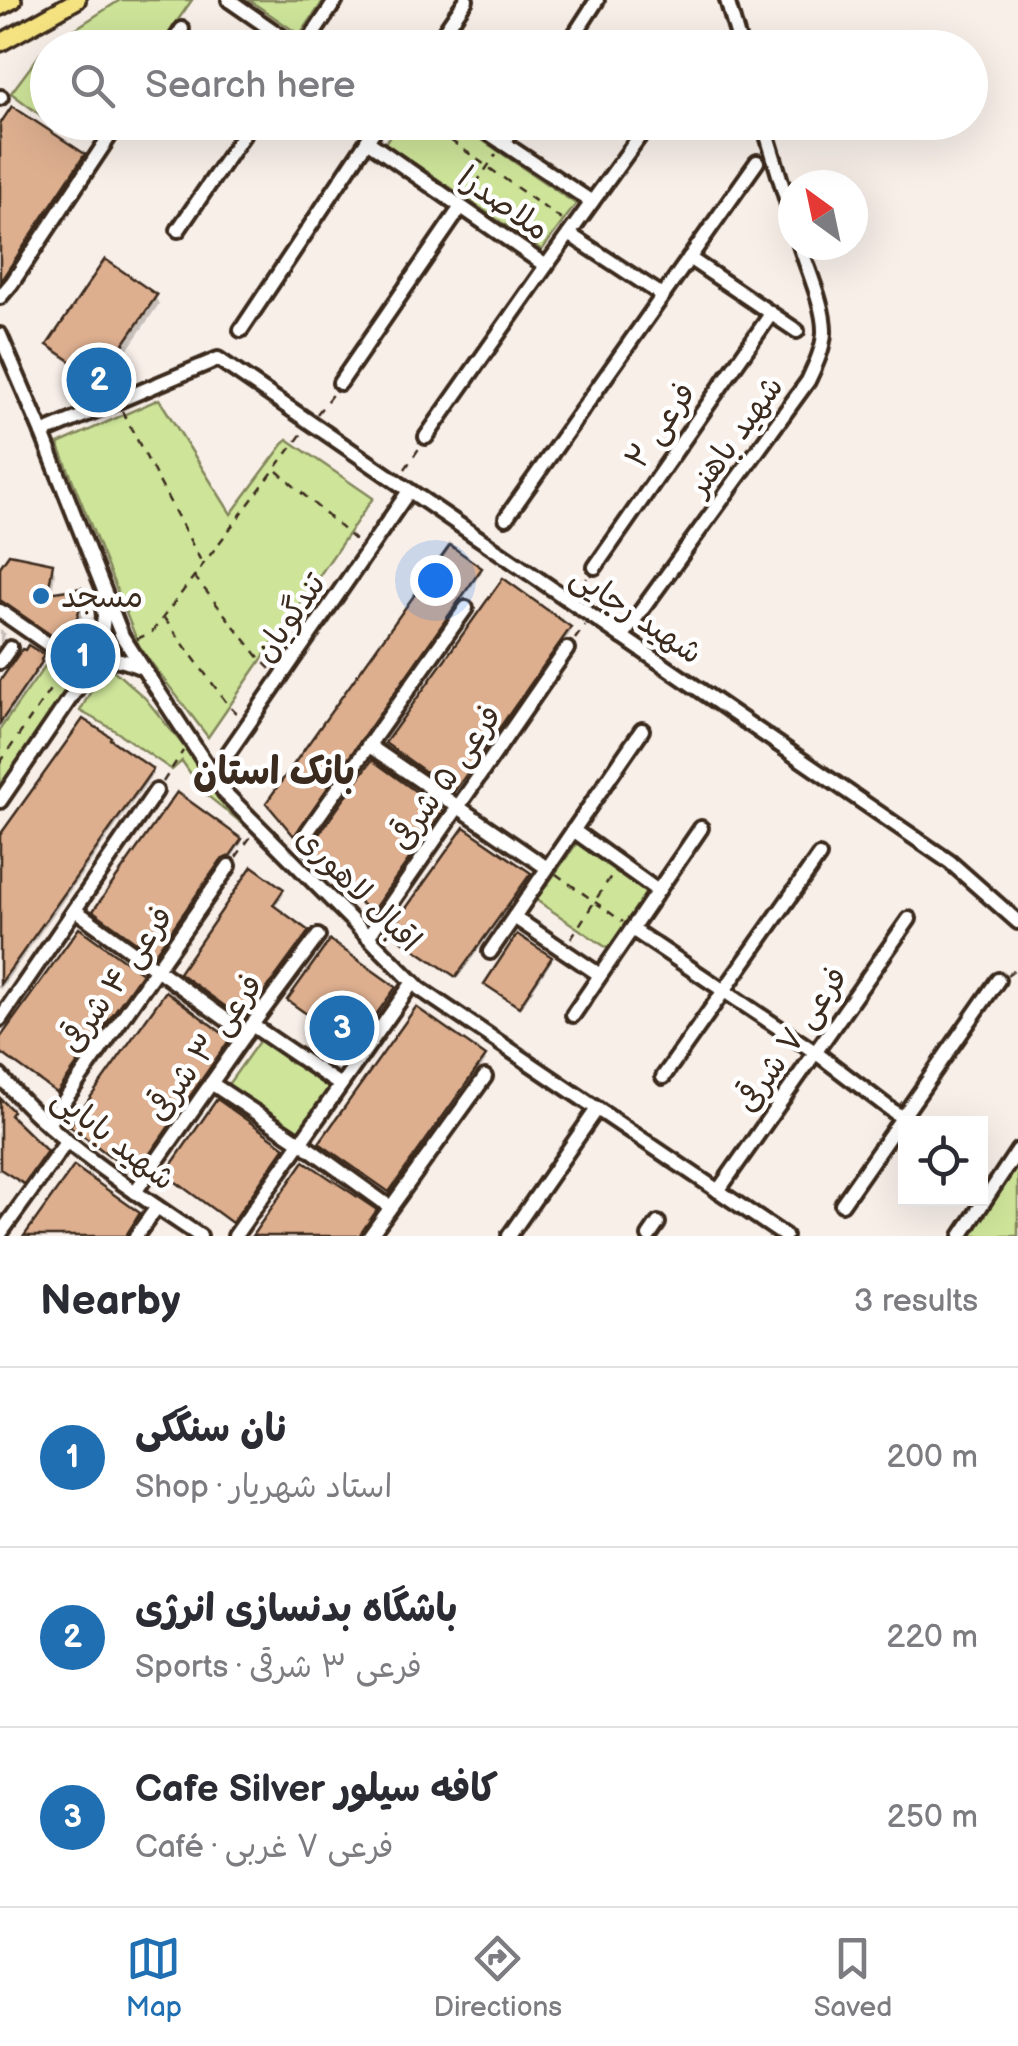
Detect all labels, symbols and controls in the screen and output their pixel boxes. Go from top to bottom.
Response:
search box [30,30,988,140]
icon: search [65,58,120,113]
text: Search here [145,63,356,108]
street label: ملاصدرا [450,159,556,250]
north arrow [778,170,868,260]
pin: 2 [66,342,132,418]
street label: شهید باهنر [678,369,792,506]
street label: فرعی ۲ [618,375,705,477]
your location [410,555,461,606]
street label: شهید رجایی [563,557,709,673]
street label: تندگویان [246,565,335,670]
place label: مسجد [61,578,143,617]
marker: مسجد [30,585,52,607]
pin: 1 [51,618,116,694]
street label: فرعی ۵ شرقی [381,697,511,858]
district label: بانک استان [193,750,355,795]
street label: اقبال لاهوری [287,819,429,961]
street label: فرعی ۴ شرقی [52,898,182,1061]
street label: فرعی ۷ شرقی [727,959,857,1120]
street label: فرعی ۳ شرقی [138,966,272,1129]
pin: 3 [310,990,374,1066]
street label: شهید بابایی [44,1079,182,1199]
map controls [898,1116,988,1206]
button: locate [898,1116,988,1206]
text: Nearby [40,1276,180,1327]
text: 3 results [854,1282,978,1321]
text: نان سنگکی [135,1407,286,1452]
text: 1 [66,1438,79,1477]
text: 200 m [886,1438,978,1477]
text: Shop · استاد شهریار [135,1468,392,1507]
text: باشگاه بدنسازی انرژی [135,1587,457,1632]
text: 2 [63,1618,82,1657]
text: 220 m [886,1618,978,1657]
text: Sports · فرعی ۳ شرقی [135,1648,422,1687]
text: Cafe Silver کافه سیلور [135,1767,498,1812]
text: 3 [63,1798,82,1837]
text: 250 m [887,1798,978,1837]
text: Café · فرعی ۷ غربی [135,1828,394,1867]
tab: Map [126,1931,182,2024]
tab: Directions [433,1931,562,2024]
tab: Saved [814,1931,892,2024]

